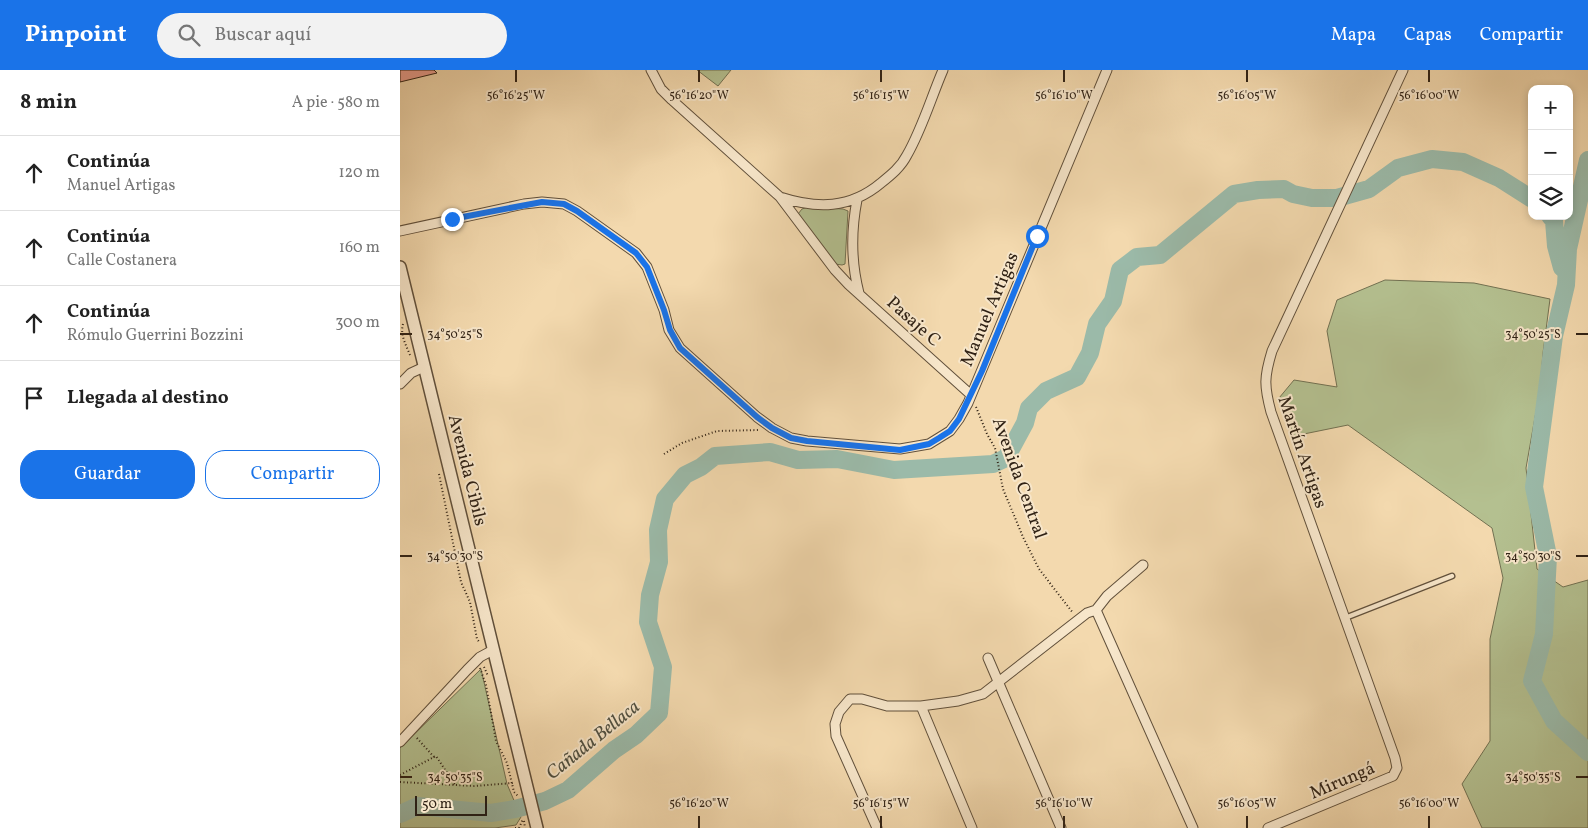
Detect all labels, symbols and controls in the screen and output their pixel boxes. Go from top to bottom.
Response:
search box [157,13,507,58]
text: Pinpoint [25,18,127,52]
icon: search [175,21,203,49]
text: Buscar aquí [215,22,311,48]
text: Mapa [1331,23,1376,48]
text: Capas [1404,23,1452,48]
text: Compartir [1480,23,1563,48]
map controls [1528,85,1573,220]
button: + [1528,85,1573,130]
text: 8 min [20,88,77,117]
text: 56°16'25"W [487,88,545,104]
text: 56°16'20"W [669,88,729,104]
text: 56°16'15"W [853,88,909,104]
text: 56°16'10"W [1035,88,1093,104]
text: 56°16'05"W [1218,88,1276,104]
text: 56°16'00"W [1399,88,1459,104]
text: A pie · 580 m [292,92,380,114]
button: − [1528,130,1573,175]
text: Continúa [67,149,150,175]
icon: ahead [20,159,48,187]
text: 120 m [338,162,380,184]
text: Manuel Artigas [67,175,175,197]
button: layers [1528,175,1573,220]
route end [441,208,464,231]
text: Continúa [67,224,150,250]
route start [1026,225,1049,248]
icon: ahead [20,234,48,262]
text: 160 m [339,237,380,259]
street label: Manuel Artigas [955,249,1026,371]
text: Calle Costanera [67,250,177,272]
street label: Pasaje C [880,291,946,353]
text: Continúa [67,299,150,325]
icon: ahead [20,309,48,337]
text: 300 m [335,312,380,334]
text: Rómulo Guerrini Bozzini [67,325,244,347]
text: 34°50'25"S [427,327,483,343]
text: 34°50'25"S [1505,327,1561,343]
icon: arrive [20,384,48,412]
text: Llegada al destino [67,385,229,411]
street label: Martín Artigas [1271,393,1332,512]
street label: Avenida Cibils [441,412,492,529]
street label: Avenida Central [985,414,1052,543]
button: Guardar [20,450,195,499]
button: Compartir [205,450,380,499]
text: 34°50'30"S [427,549,483,565]
text: 34°50'30"S [1505,549,1561,565]
water label: Cañada Bellaca [541,695,646,787]
street label: Mirungá [1306,756,1379,806]
text: 34°50'35"S [427,770,483,786]
text: 34°50'35"S [1505,770,1561,786]
scale bar [415,793,488,816]
text: 50 m [422,795,452,814]
text: 56°16'20"W [669,796,729,812]
text: 56°16'15"W [853,796,909,812]
text: 56°16'10"W [1035,796,1093,812]
text: 56°16'05"W [1218,796,1276,812]
text: 56°16'00"W [1399,796,1459,812]

